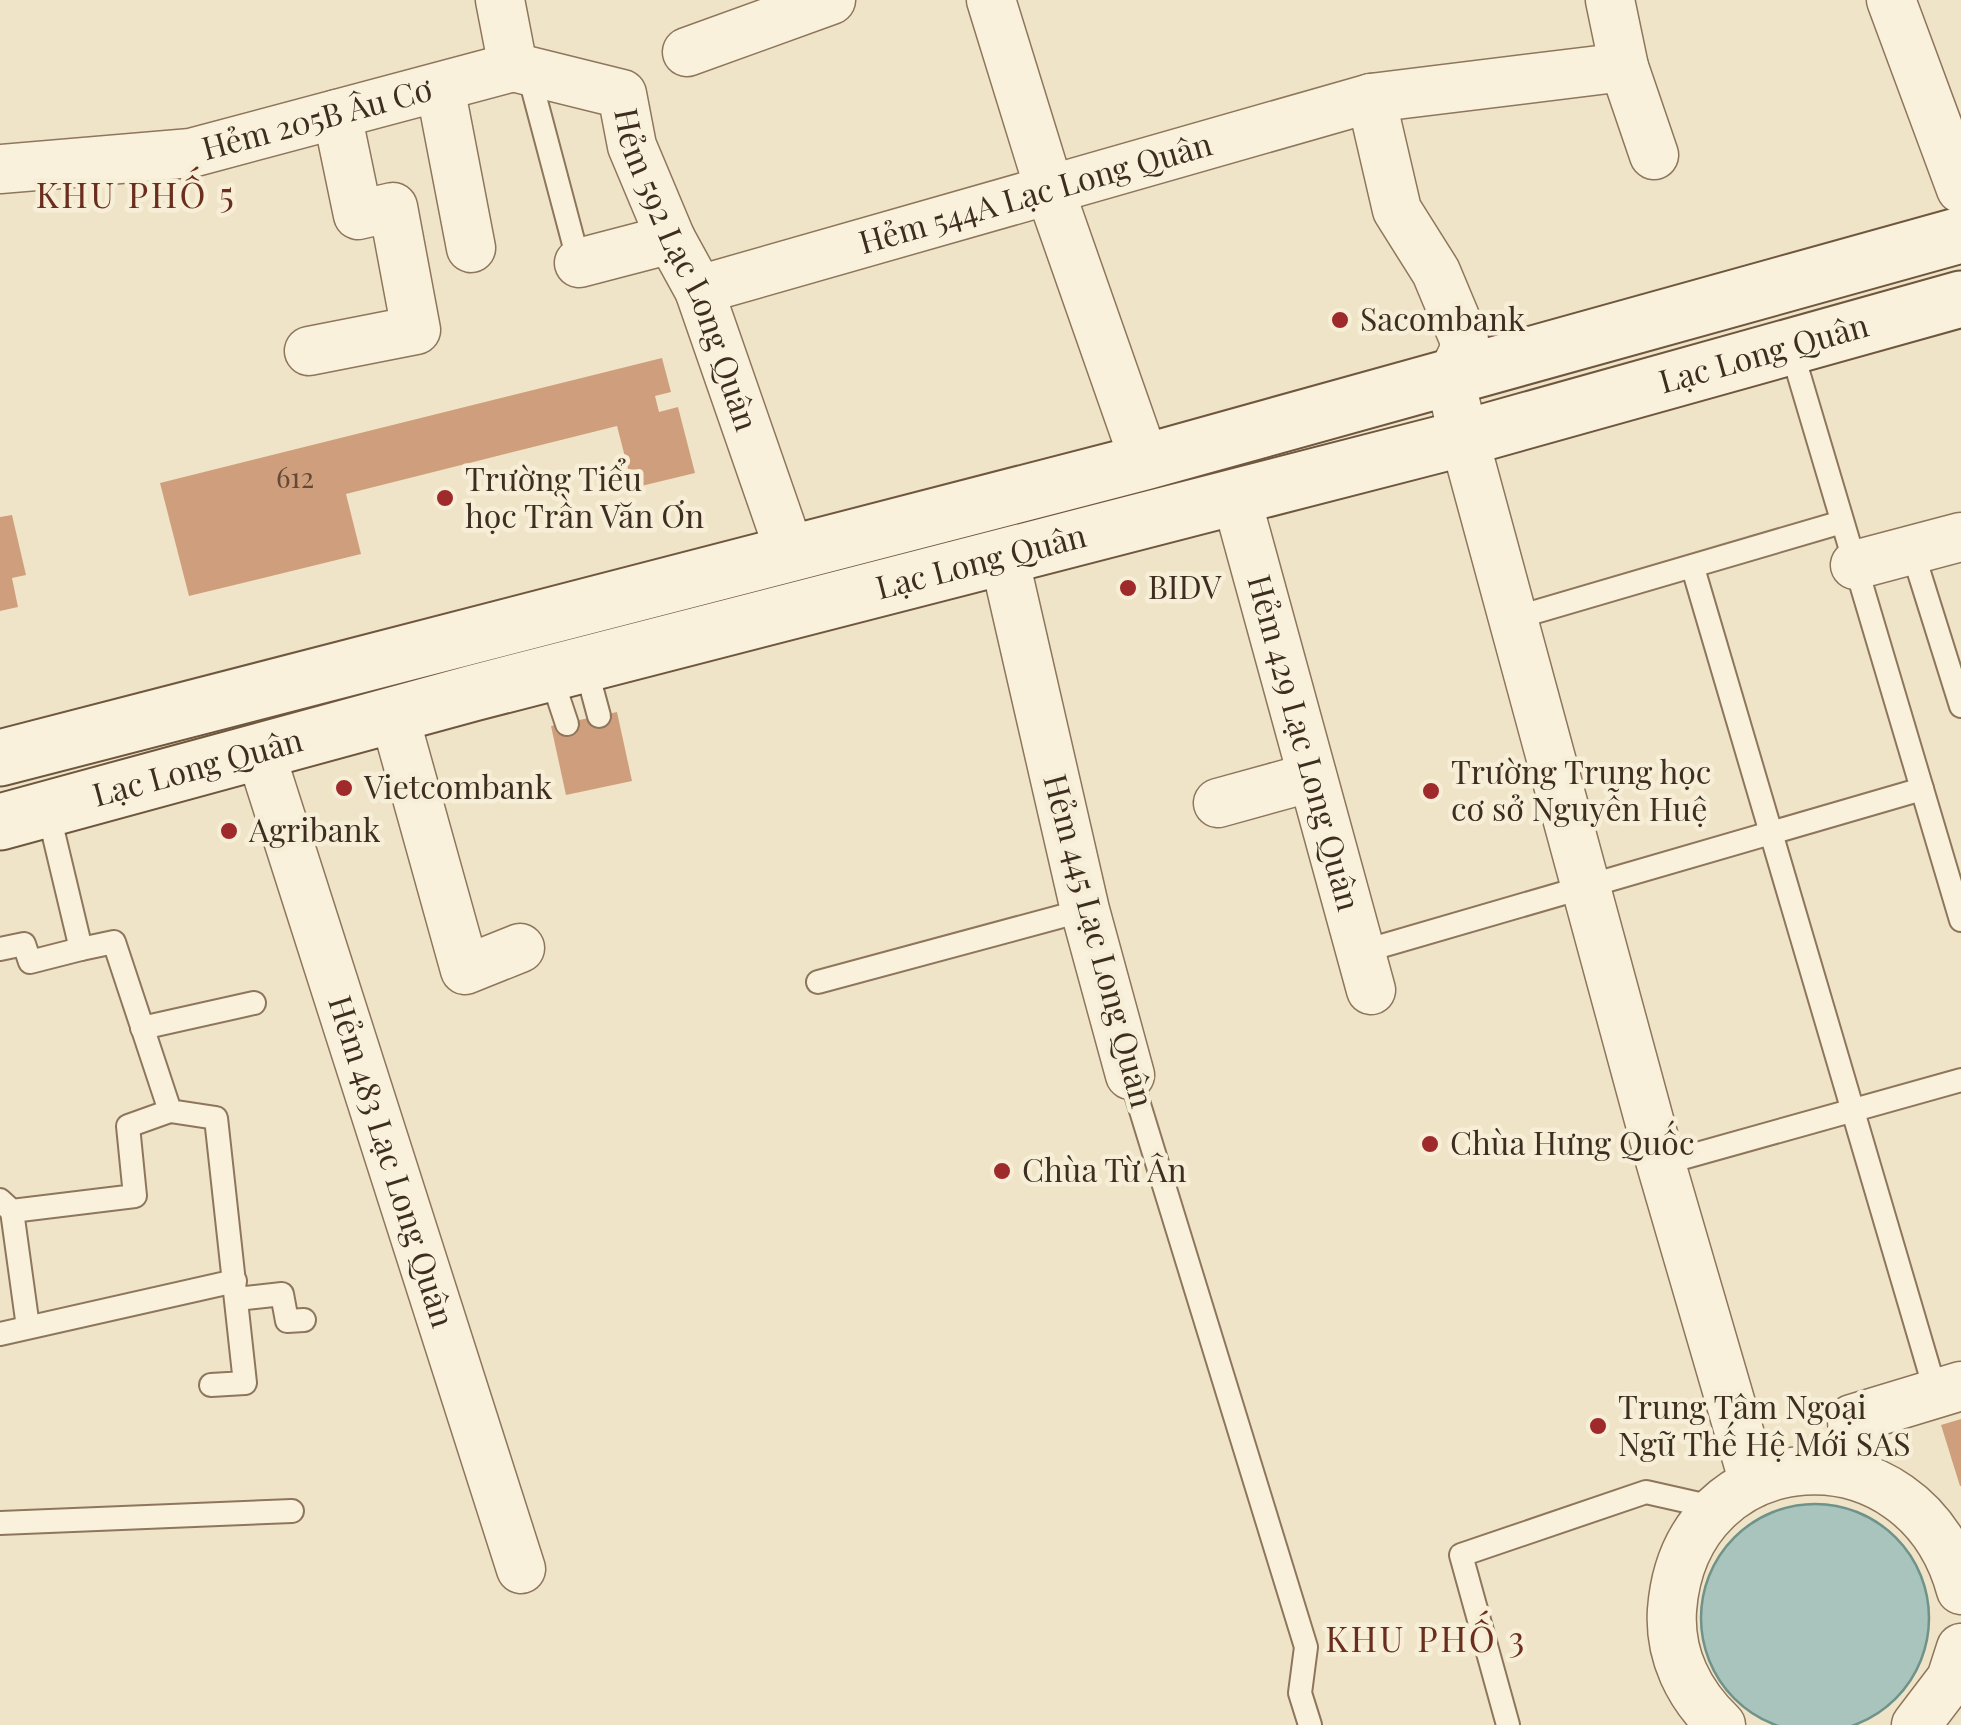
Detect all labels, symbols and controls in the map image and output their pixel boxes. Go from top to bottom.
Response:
street label: Hẻm 205B Âu Cơ [197,66,436,168]
street label: Hẻm 592 Lạc Long Quân [606,104,770,436]
street label: Hẻm 544A Lạc Long Quân [853,121,1216,262]
district label: KHU PHỐ 5 [36,166,236,217]
place label: Sacombank [1360,296,1526,339]
street label: Lạc Long Quân [1654,302,1873,401]
marker: Sacombank [1329,309,1351,331]
place label: Trường Tiểu học Trần Văn Ơn [465,456,704,536]
house number: 612 [276,458,314,495]
marker: Trường Tiểu học Trần Văn Ơn [434,487,456,509]
street label: Lạc Long Quân [871,512,1090,608]
place label: BIDV [1148,564,1222,607]
street label: Hẻm 429 Lạc Long Quân [1239,569,1372,915]
marker: BIDV [1117,577,1139,599]
street label: Lạc Long Quân [87,717,307,815]
place label: Trường Trung học cơ sở Nguyễn Huệ [1451,749,1711,829]
place label: Vietcombank [363,764,553,807]
street label: Hẻm 445 Lạc Long Quân [1035,769,1166,1112]
marker: Vietcombank [333,777,355,799]
marker: Trường Trung học cơ sở Nguyễn Huệ [1420,780,1442,802]
place label: Agribank [248,807,381,850]
marker: Agribank [218,820,240,842]
street label: Hẻm 483 Lạc Long Quân [320,990,466,1332]
place label: Chùa Hưng Quốc [1450,1120,1694,1163]
marker: Chùa Hưng Quốc [1419,1133,1441,1155]
place label: Chùa Từ Ân [1022,1147,1187,1190]
marker: Chùa Từ Ân [991,1160,1013,1182]
place label: Trung Tâm Ngoại Ngữ Thế Hệ Mới SAS [1618,1384,1910,1464]
marker: Trung Tâm Ngoại Ngữ Thế Hệ Mới SAS [1587,1415,1609,1437]
district label: KHU PHỐ 3 [1325,1610,1527,1661]

